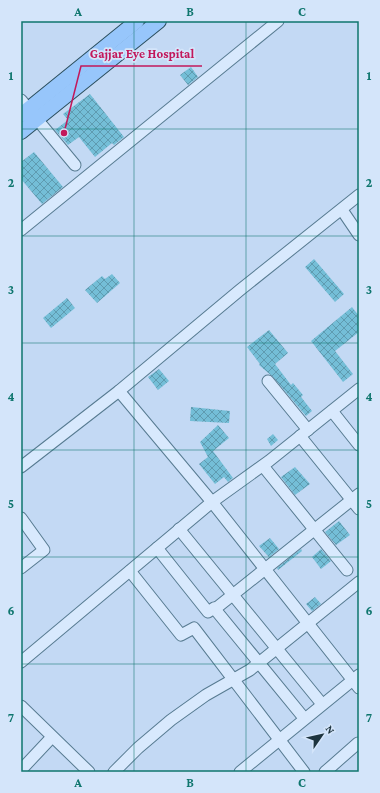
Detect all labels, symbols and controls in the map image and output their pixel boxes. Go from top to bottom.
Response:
text: A [73,4,82,19]
text: B [186,4,194,19]
text: C [298,4,306,19]
callout: Gajjar Eye Hospital [81,41,202,66]
text: Gajjar Eye Hospital [90,46,194,62]
text: 1 [9,68,14,83]
text: 1 [367,68,372,83]
text: 2 [8,175,15,190]
text: 2 [366,175,373,190]
text: 3 [8,282,14,297]
text: 3 [366,282,372,297]
text: 4 [7,389,15,404]
text: 4 [365,389,373,404]
text: 5 [8,496,14,511]
text: 5 [366,496,372,511]
text: 6 [7,603,15,618]
text: 6 [365,603,373,618]
text: 7 [8,710,14,725]
text: 7 [366,710,372,725]
north arrow [302,715,342,755]
text: N [323,723,338,736]
text: A [73,775,82,790]
text: B [186,775,194,790]
text: C [298,775,306,790]

